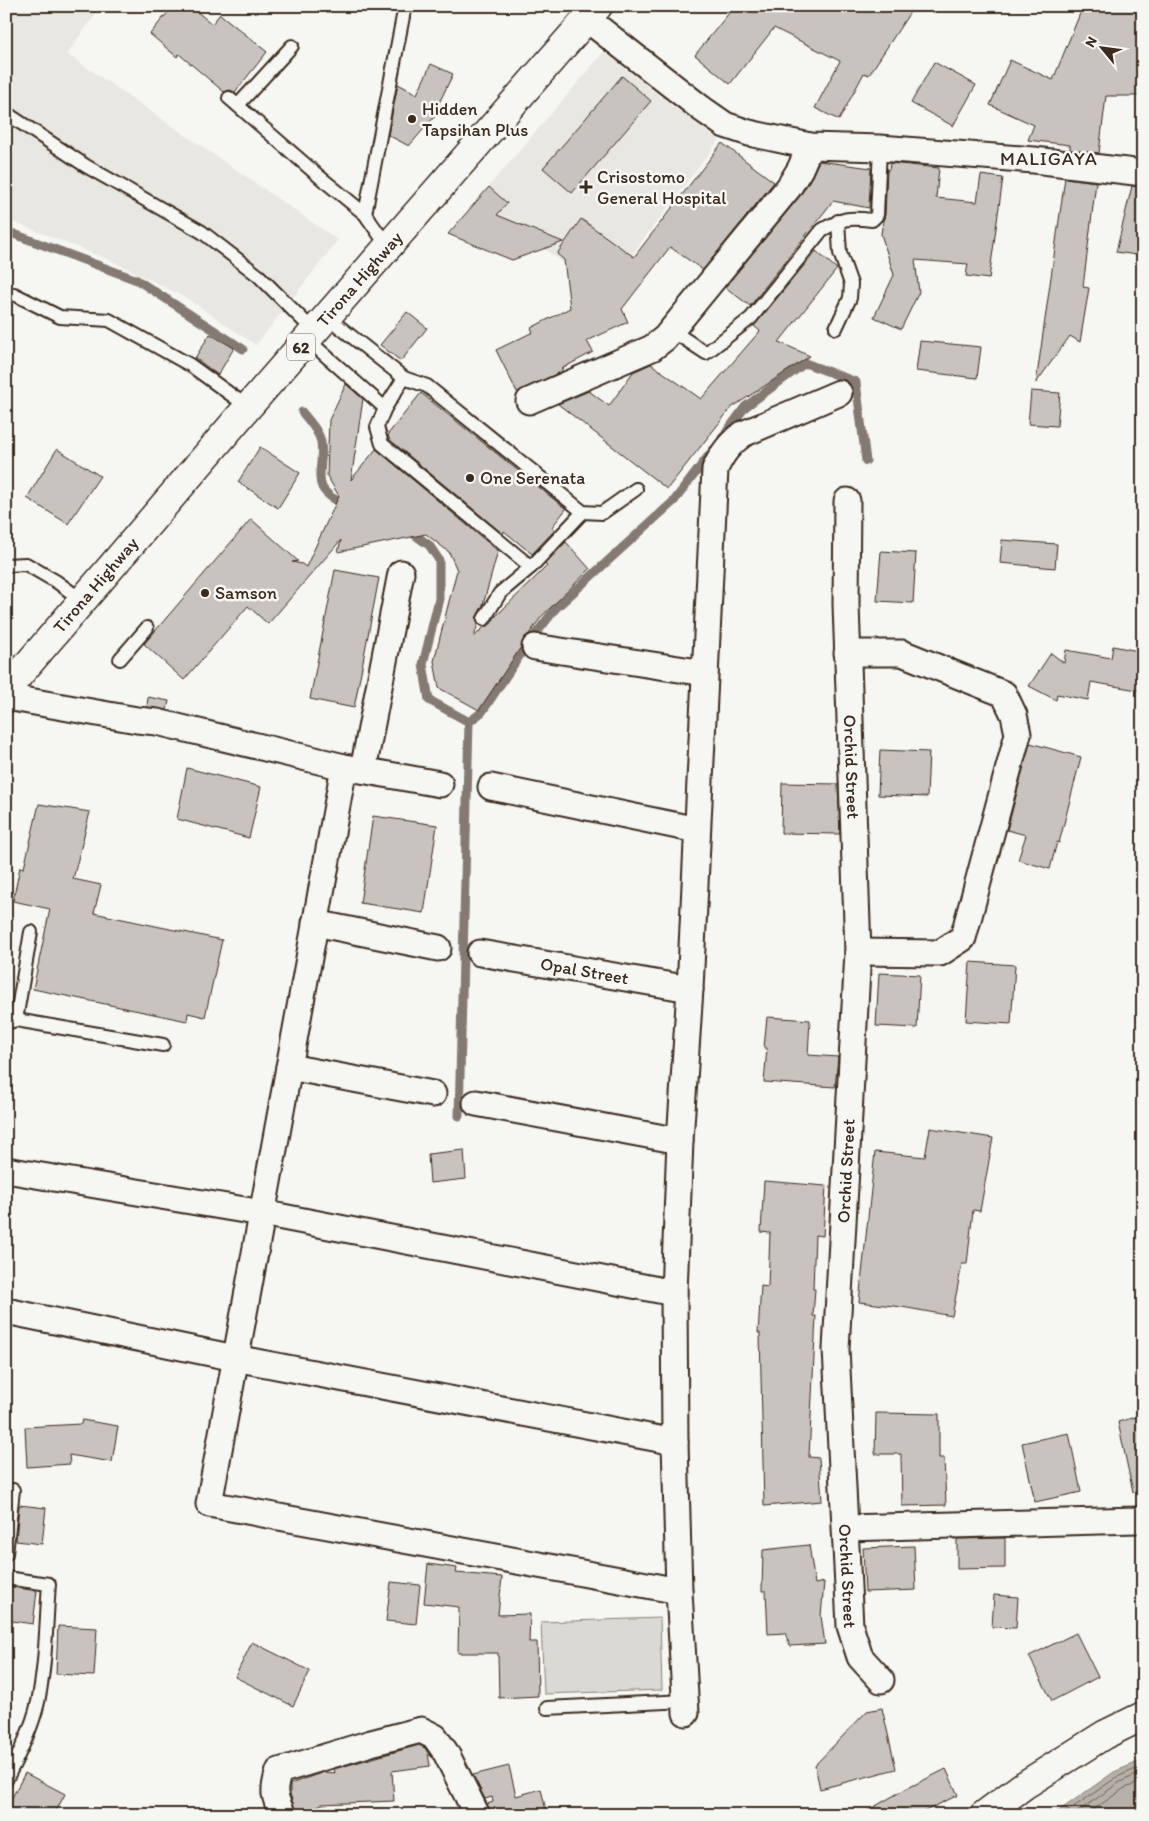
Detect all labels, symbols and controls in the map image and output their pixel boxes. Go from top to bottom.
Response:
north arrow [1076,22,1126,72]
text: N [1081,34,1101,50]
place label: Hidden Tapsihan Plus [422,98,528,141]
marker: Hidden Tapsihan Plus [406,113,418,125]
district label: MALIGAYA [1000,147,1098,170]
place label: Crisostomo General Hospital [597,166,726,209]
marker: Crisostomo General Hospital [579,180,593,194]
street label: Tirona Highway [312,227,408,332]
road number: 62 [287,334,315,361]
place label: One Serenata [480,467,585,489]
marker: One Serenata [464,472,476,484]
street label: Tirona Highway [48,532,143,638]
place label: Samson [215,582,277,604]
marker: Samson [199,587,211,599]
street label: Orchid Street [839,714,864,820]
street label: Opal Street [539,953,631,989]
street label: Orchid Street [832,1118,860,1224]
street label: Orchid Street [834,1523,861,1629]

